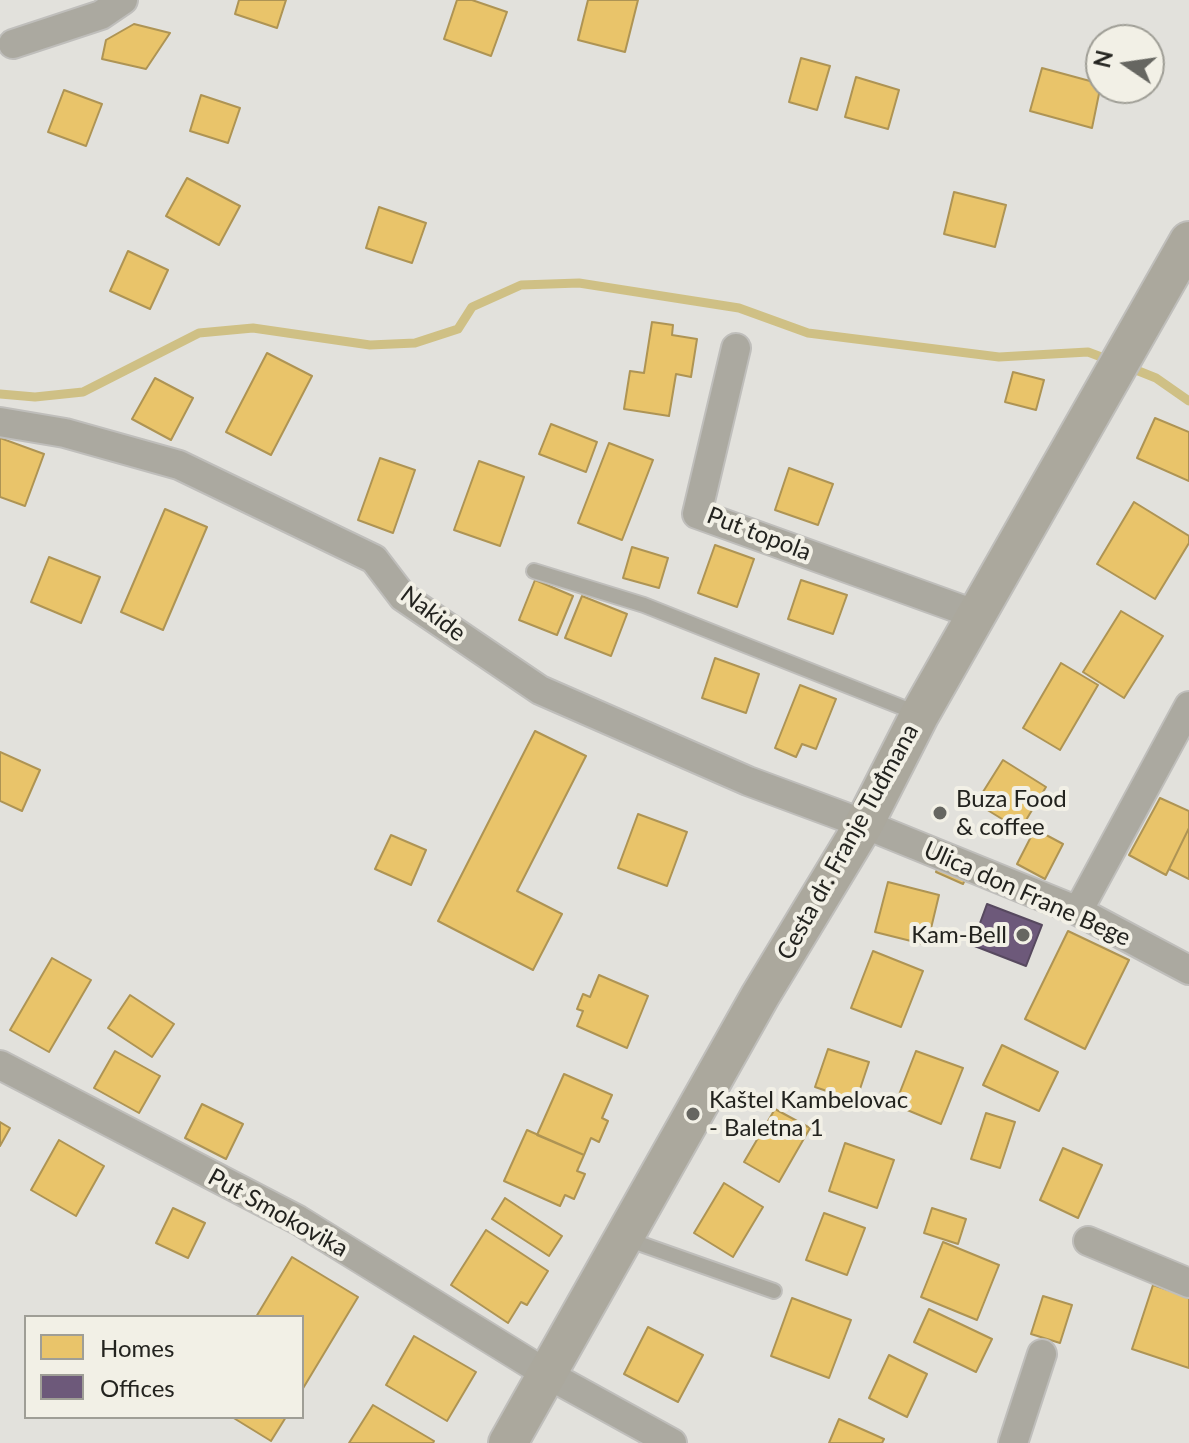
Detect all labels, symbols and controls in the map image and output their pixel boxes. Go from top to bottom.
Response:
north arrow [1085,24,1165,104]
text: N [1088,48,1118,70]
street label: Put topola [703,501,815,567]
street label: Nakide [395,580,471,648]
street label: Cesta dr. Franje Tuđmana [771,719,925,965]
place label: Buza Food & coffee [956,785,1067,841]
marker: Buza Food & coffee [931,804,949,822]
street label: Ulica don Frane Bege [919,835,1135,953]
place label: Kam-Bell [911,921,1007,949]
marker: Kam-Bell [1014,926,1032,944]
place label: Kaštel Kambelovac - Baletna 1 [709,1086,908,1142]
marker: Kaštel Kambelovac - Baletna 1 [684,1105,702,1123]
street label: Put Smokovika [203,1163,353,1263]
legend [24,1315,304,1419]
text: Homes [100,1333,174,1362]
text: Offices [100,1373,175,1402]

